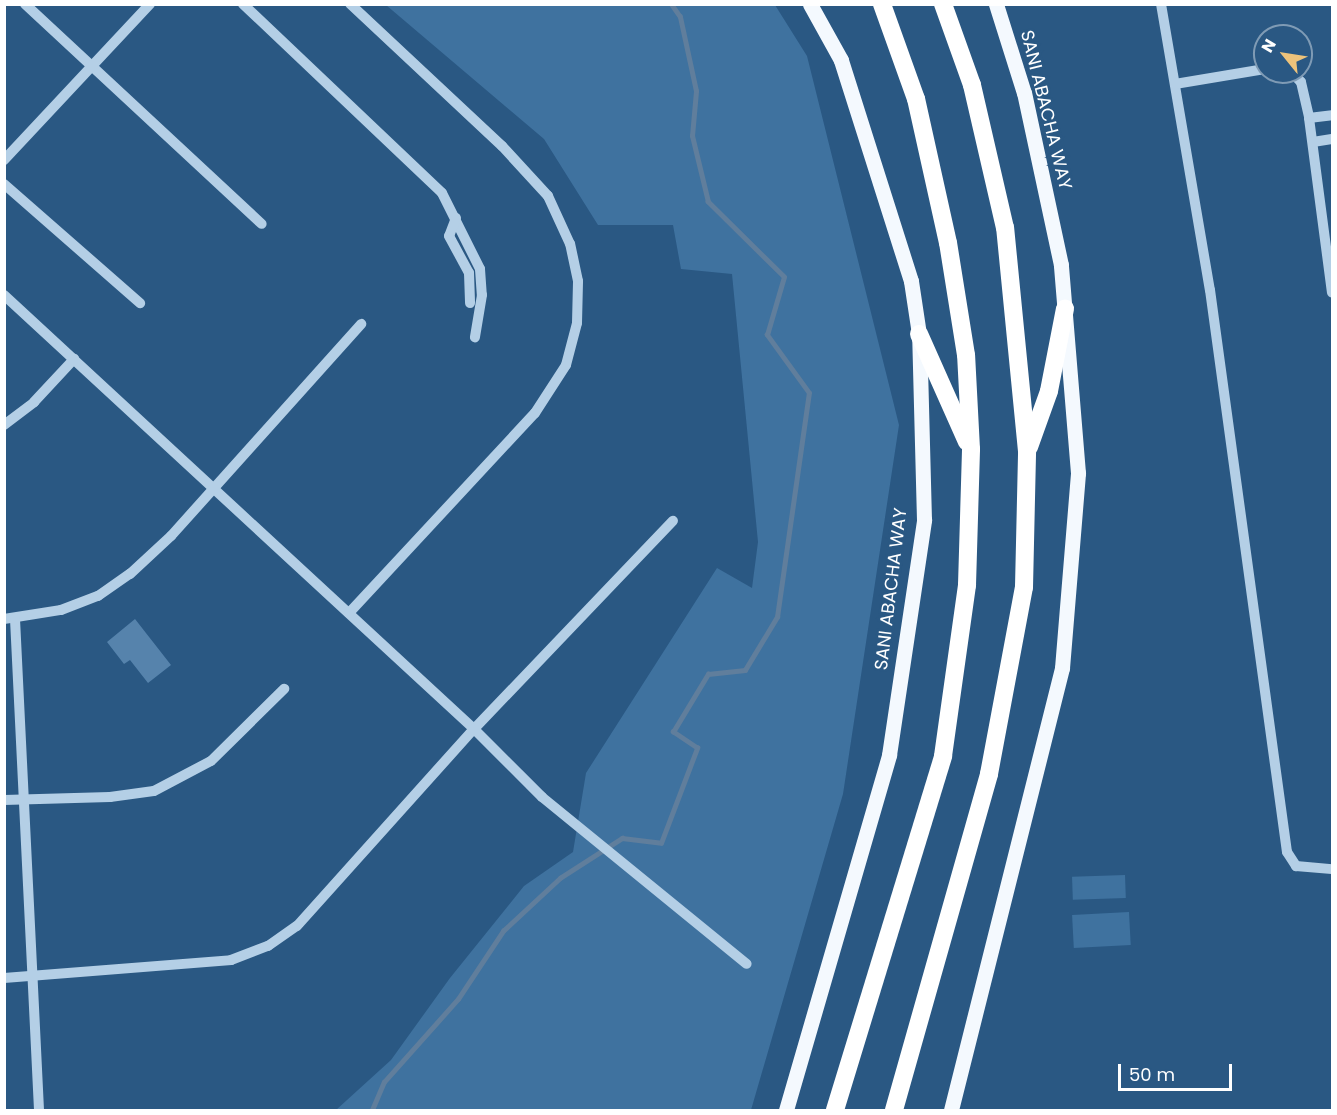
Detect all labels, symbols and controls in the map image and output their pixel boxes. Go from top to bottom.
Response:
north arrow [1253,24,1313,84]
street label: SANI ABACHA WAY [1016,28,1076,192]
text: N [1256,35,1282,57]
street label: SANI ABACHA WAY [870,507,912,671]
scale bar [1121,1052,1235,1090]
text: 50 m [1129,1062,1175,1087]

